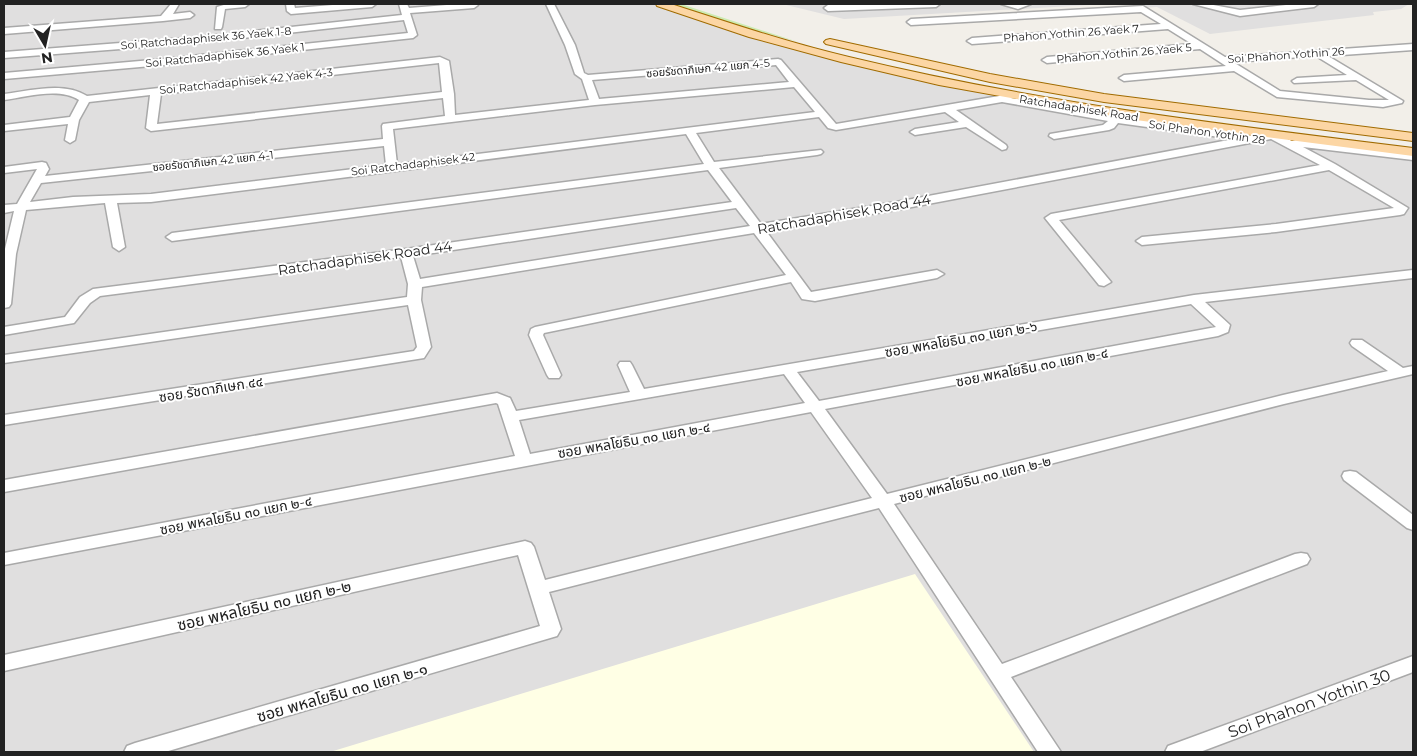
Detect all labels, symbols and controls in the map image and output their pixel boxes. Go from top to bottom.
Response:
north arrow [20,20,70,70]
street label: Phahon Yothin 26 Yaek 7 [1003,21,1139,45]
street label: Soi Ratchadaphisek 36 Yaek 1-8 [120,24,292,52]
street label: Soi Ratchadaphisek 36 Yaek 1 [145,40,305,70]
street label: Phahon Yothin 26 Yaek 5 [1056,40,1192,66]
street label: Soi Phahon Yothin 26 [1227,44,1345,66]
text: N [40,48,54,68]
street label: ซอยรัชดาภิเษก 42 แยก 4-5 [646,56,770,80]
street label: Soi Ratchadaphisek 42 Yaek 4-3 [159,65,333,97]
street label: Ratchadaphisek Road [1018,92,1140,124]
street label: Soi Phahon Yothin 28 [1148,117,1266,147]
street label: ซอยรัชดาภิเษก 42 แยก 4-1 [152,148,274,174]
street label: Soi Ratchadaphisek 42 [350,149,476,179]
street label: Ratchadaphisek Road 44 [756,190,933,238]
street label: Ratchadaphisek Road 44 [277,237,454,279]
street label: ซอย พหลโยธิน ๓๐ แยก ๒-๖ [883,317,1039,361]
street label: ซอย พหลโยธิน ๓๐ แยก ๒-๔ [954,343,1110,391]
street label: ซอย รัชดาภิเษก ๔๔ [158,372,264,406]
street label: ซอย พหลโยธิน ๓๐ แยก ๒-๔ [556,418,712,462]
street label: ซอย พหลโยธิน ๓๐ แยก ๒-๒ [897,451,1053,507]
street label: ซอย พหลโยธิน ๓๐ แยก ๒-๔ [158,491,314,539]
street label: ซอย พหลโยธิน ๓๐ แยก ๒-๒ [175,576,353,635]
street label: ซอย พหลโยธิน ๓๐ แยก ๒-๑ [255,659,430,726]
street label: Soi Phahon Yothin 30 [1225,665,1393,742]

